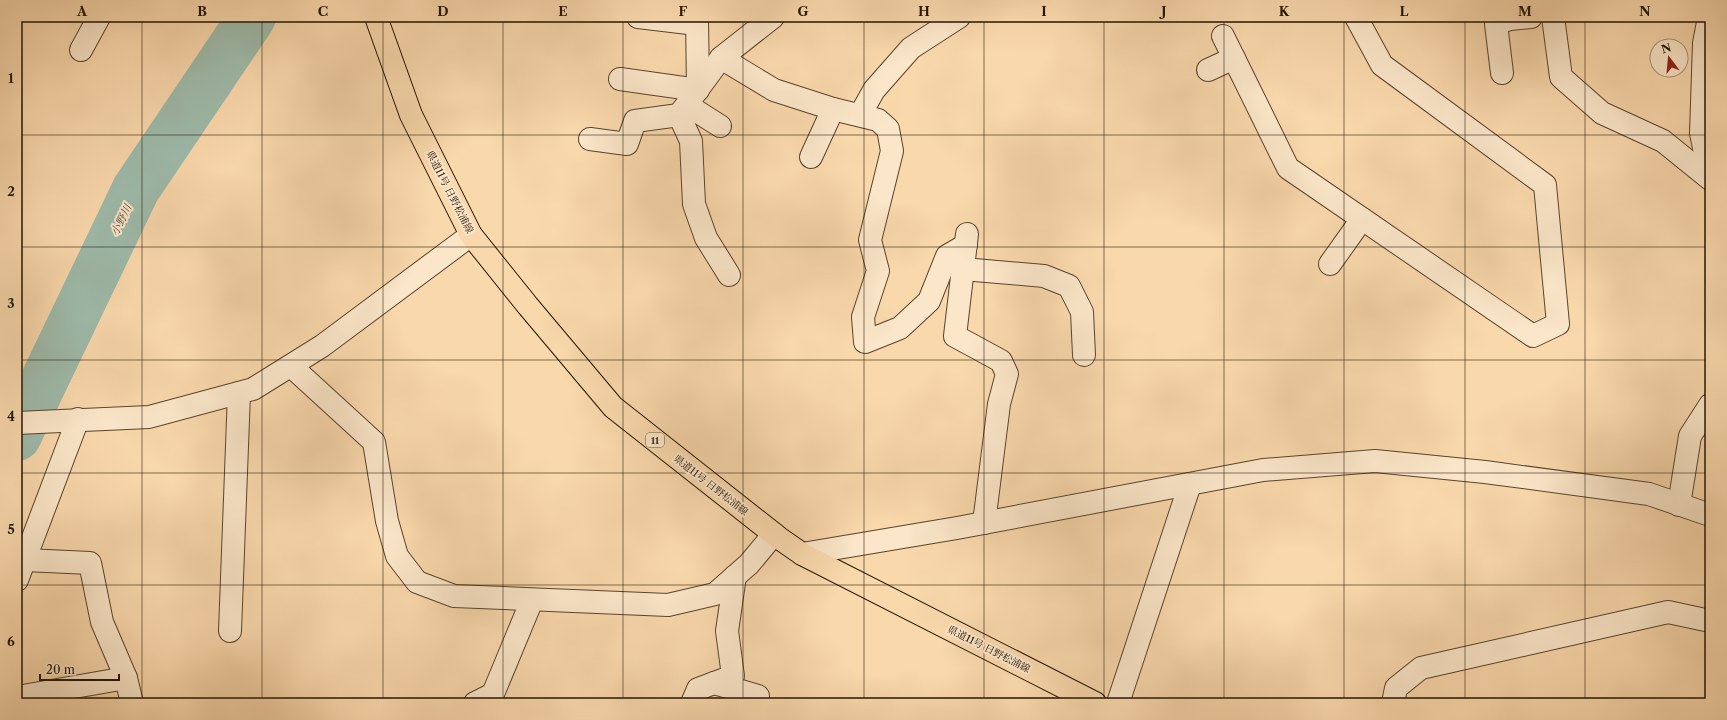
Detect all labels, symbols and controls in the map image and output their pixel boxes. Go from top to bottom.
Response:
text: A [76,3,88,19]
text: B [197,3,207,19]
text: C [318,3,328,19]
text: D [437,3,449,19]
text: E [558,3,568,19]
text: F [679,3,688,19]
text: G [797,3,809,19]
text: H [918,3,930,19]
text: I [1041,3,1047,19]
text: J [1159,3,1167,19]
text: K [1279,3,1290,19]
text: L [1400,3,1409,19]
text: M [1518,3,1532,19]
text: N [1639,3,1651,19]
north arrow [1649,38,1689,78]
text: N [1660,40,1673,56]
text: 1 [8,70,14,86]
street label: 県道11号 日野松浦線 [424,148,476,236]
text: 2 [7,183,15,199]
water label: 小野川 [107,201,135,238]
text: 3 [7,295,15,311]
text: 4 [7,408,15,424]
road number: 11 [646,433,664,447]
street label: 県道11号 日野松浦線 [671,452,751,518]
text: 5 [7,521,15,537]
street label: 県道11号 日野松浦線 [945,623,1033,675]
text: 6 [7,633,15,649]
scale bar [40,656,119,682]
text: 20 m [46,662,75,677]

